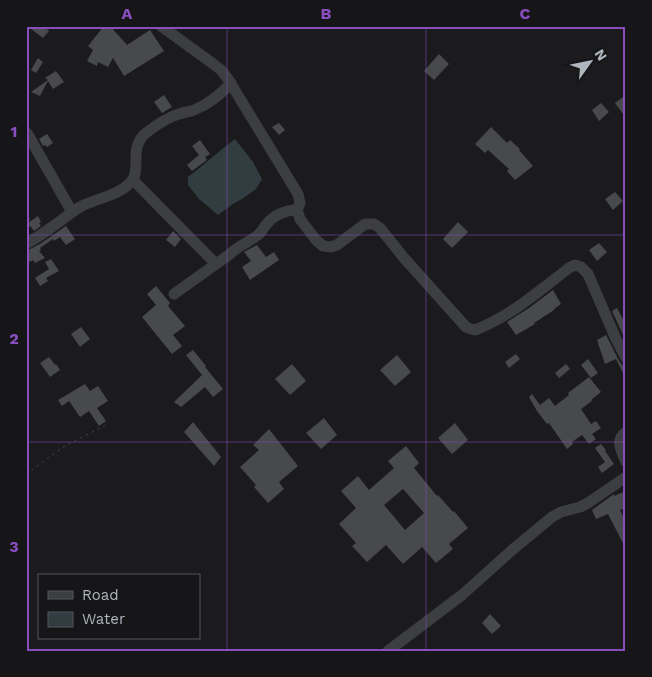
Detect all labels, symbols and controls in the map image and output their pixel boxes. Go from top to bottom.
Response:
text: A [122,4,133,23]
text: B [321,4,332,23]
text: C [520,4,531,23]
north arrow [564,38,614,88]
text: N [591,46,610,64]
text: 1 [11,122,17,141]
text: 2 [9,329,19,348]
text: 3 [9,537,19,556]
legend [38,574,200,640]
text: Road [82,586,119,604]
text: Water [82,610,125,628]

